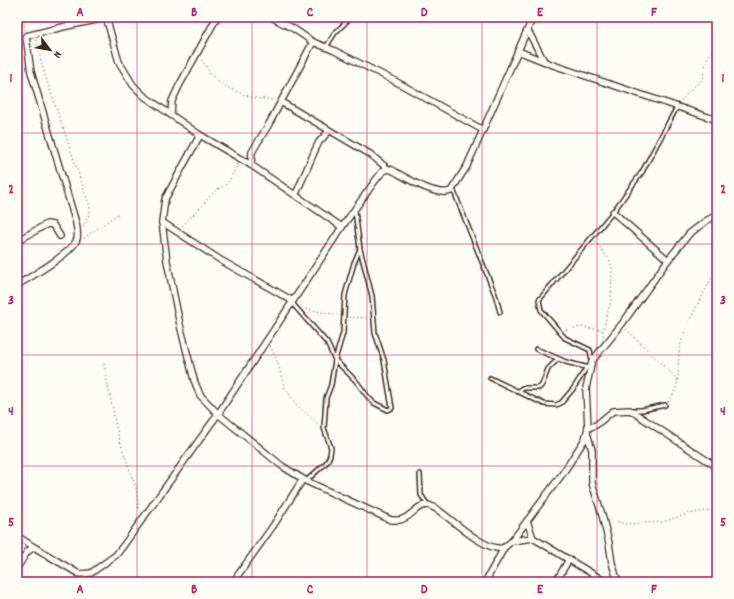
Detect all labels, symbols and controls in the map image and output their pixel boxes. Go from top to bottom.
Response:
text: A [76,4,84,23]
text: B [191,4,197,23]
text: C [307,4,314,23]
text: D [421,4,428,23]
text: E [537,4,544,23]
text: F [651,4,657,23]
north arrow [30,30,70,70]
text: N [48,48,65,61]
text: 1 [10,70,13,89]
text: 1 [722,70,725,89]
text: 2 [8,181,14,200]
text: 2 [720,181,726,200]
text: 3 [8,292,14,311]
text: 3 [720,292,726,311]
text: 4 [8,403,14,422]
text: 4 [720,403,726,422]
text: 5 [8,514,14,533]
text: 5 [720,514,726,533]
text: A [76,581,84,599]
text: B [191,581,197,599]
text: C [307,581,314,599]
text: D [421,581,428,599]
text: E [537,581,544,599]
text: F [651,581,657,599]

